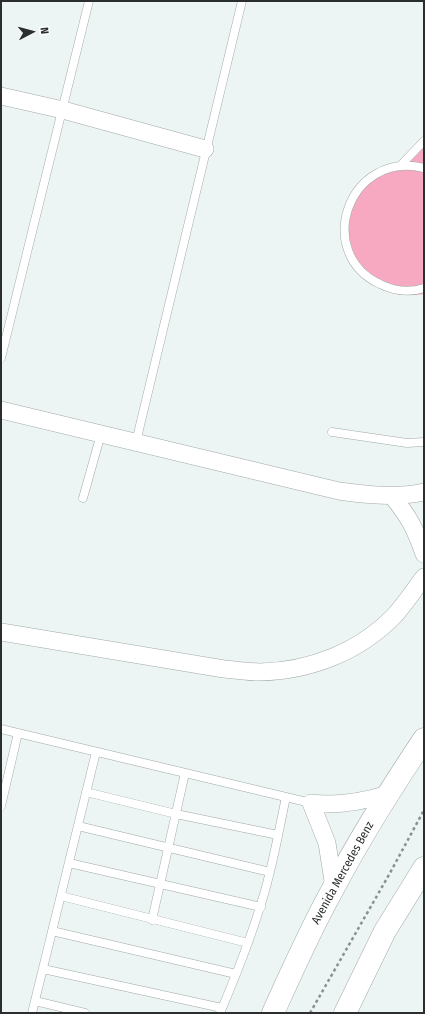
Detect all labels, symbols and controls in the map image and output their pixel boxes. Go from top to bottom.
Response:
north arrow [12,12,52,52]
text: N [38,27,51,35]
street label: Avenida Mercedes Benz [309,819,377,927]

